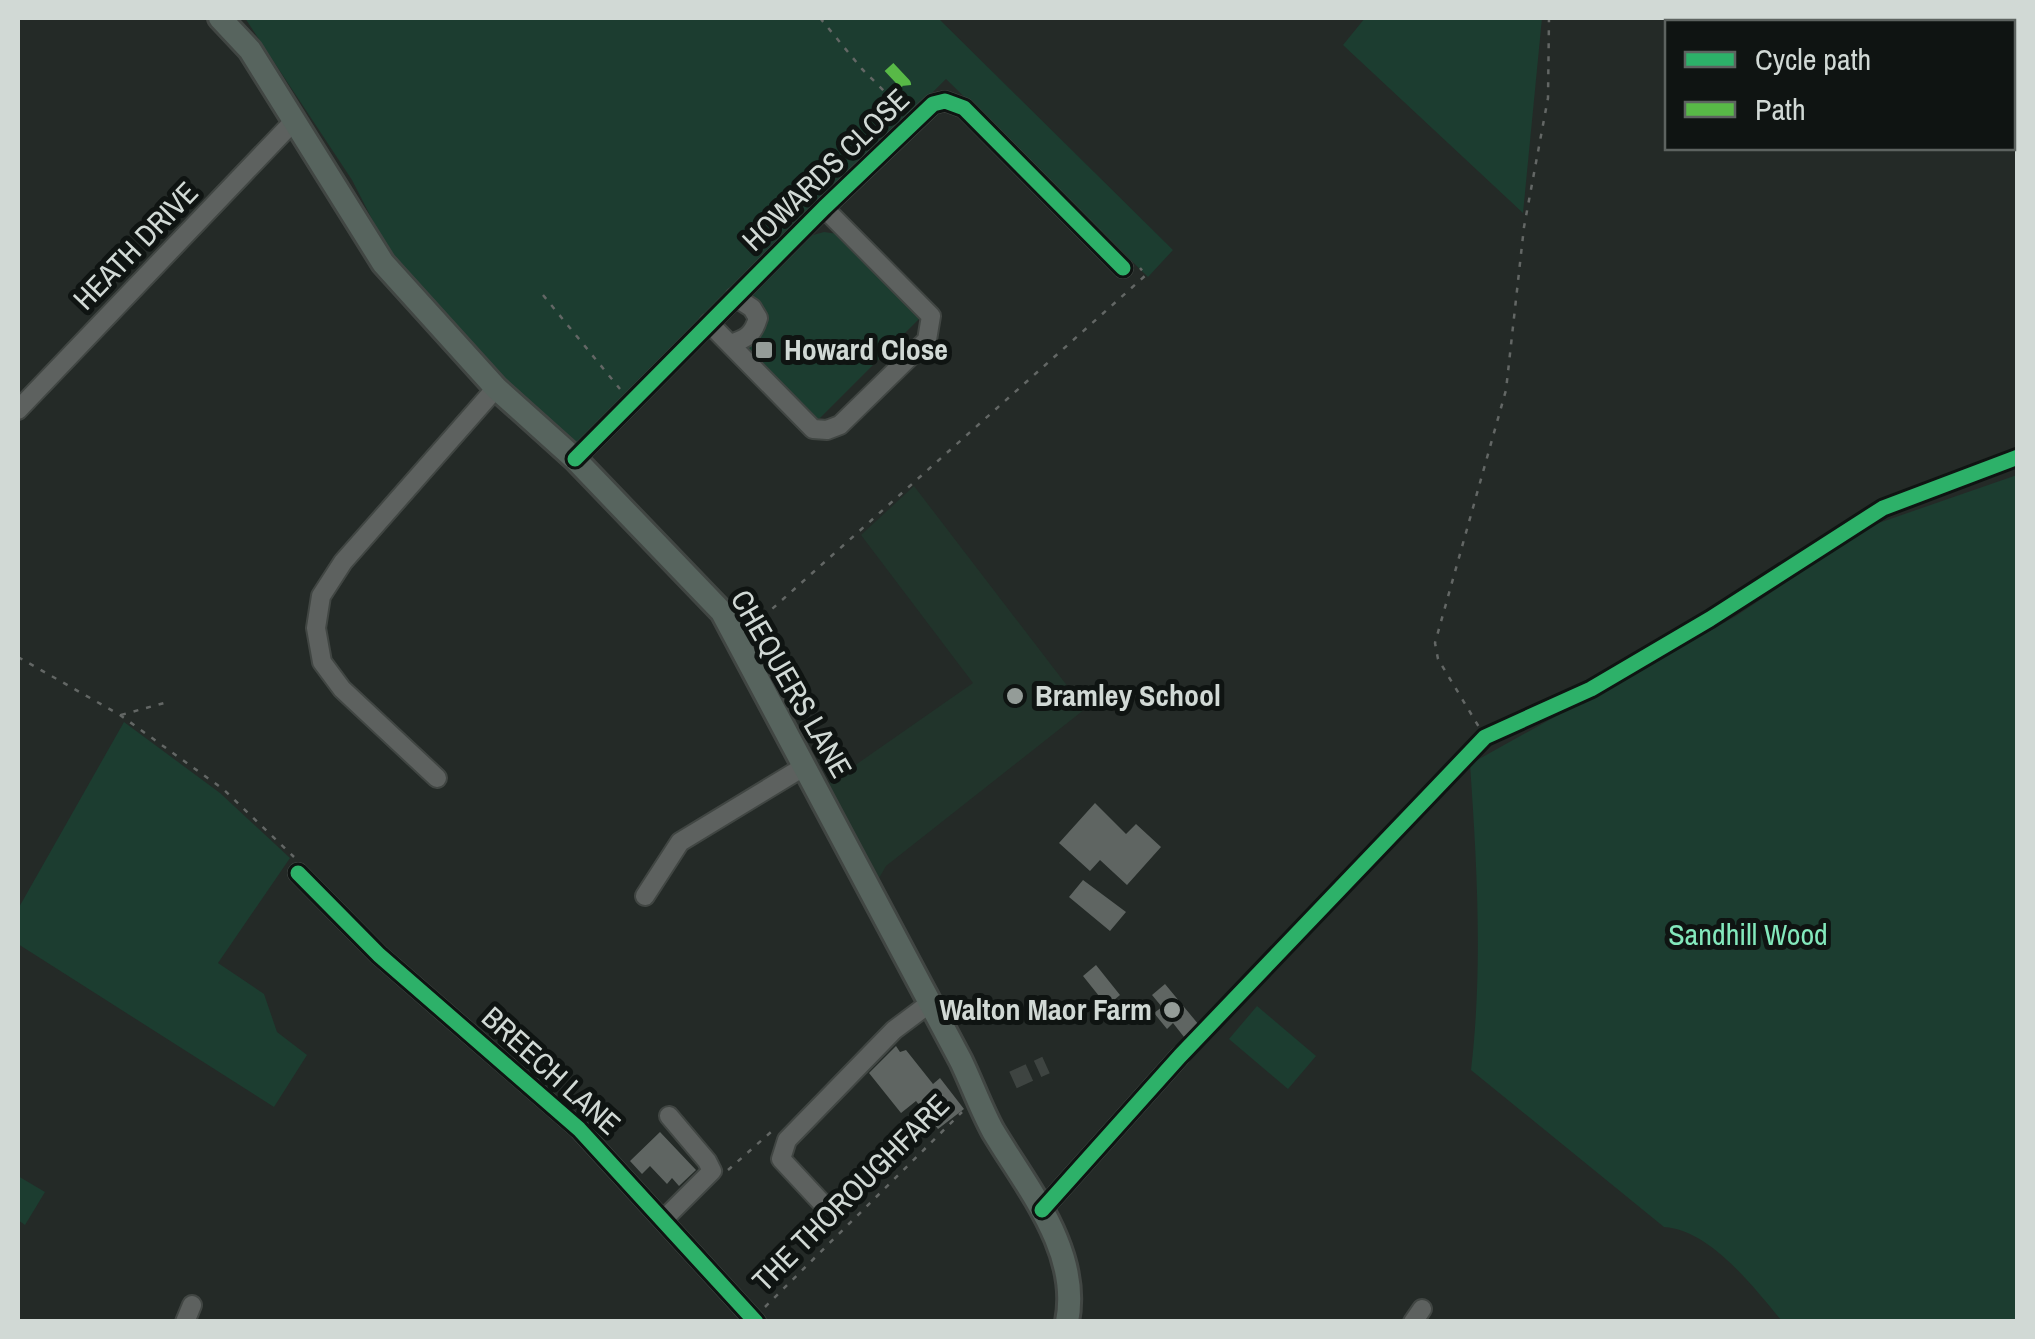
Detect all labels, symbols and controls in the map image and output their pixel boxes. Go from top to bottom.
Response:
legend [1665,20,2015,150]
text: Cycle path [1755,39,1871,79]
street label: HOWARDS CLOSE [733,79,918,259]
text: Path [1755,89,1806,129]
street label: HEATH DRIVE [64,173,206,318]
place label: Howard Close [784,329,948,369]
marker: Howard Close [753,339,775,361]
street label: CHEQUERS LANE [722,582,862,785]
place label: Bramley School [1035,675,1221,715]
marker: Bramley School [1004,685,1026,707]
park label: Sandhill Wood [1668,914,1828,954]
place label: Walton Maor Farm [940,989,1152,1029]
street label: BREECH LANE [474,997,630,1143]
marker: Walton Maor Farm [1161,999,1183,1021]
street label: THE THOROUGHFARE [743,1085,958,1300]

